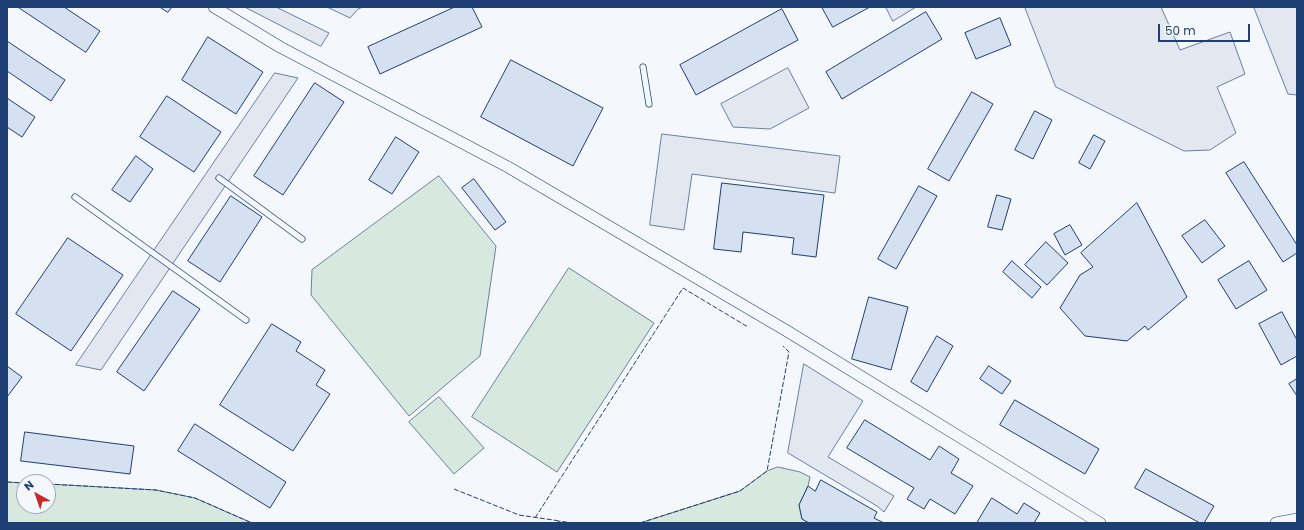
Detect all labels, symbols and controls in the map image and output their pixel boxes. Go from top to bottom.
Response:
scale bar [1160,16,1252,42]
text: 50 m [1165,22,1196,39]
north arrow [16,474,56,514]
text: N [21,477,37,494]

